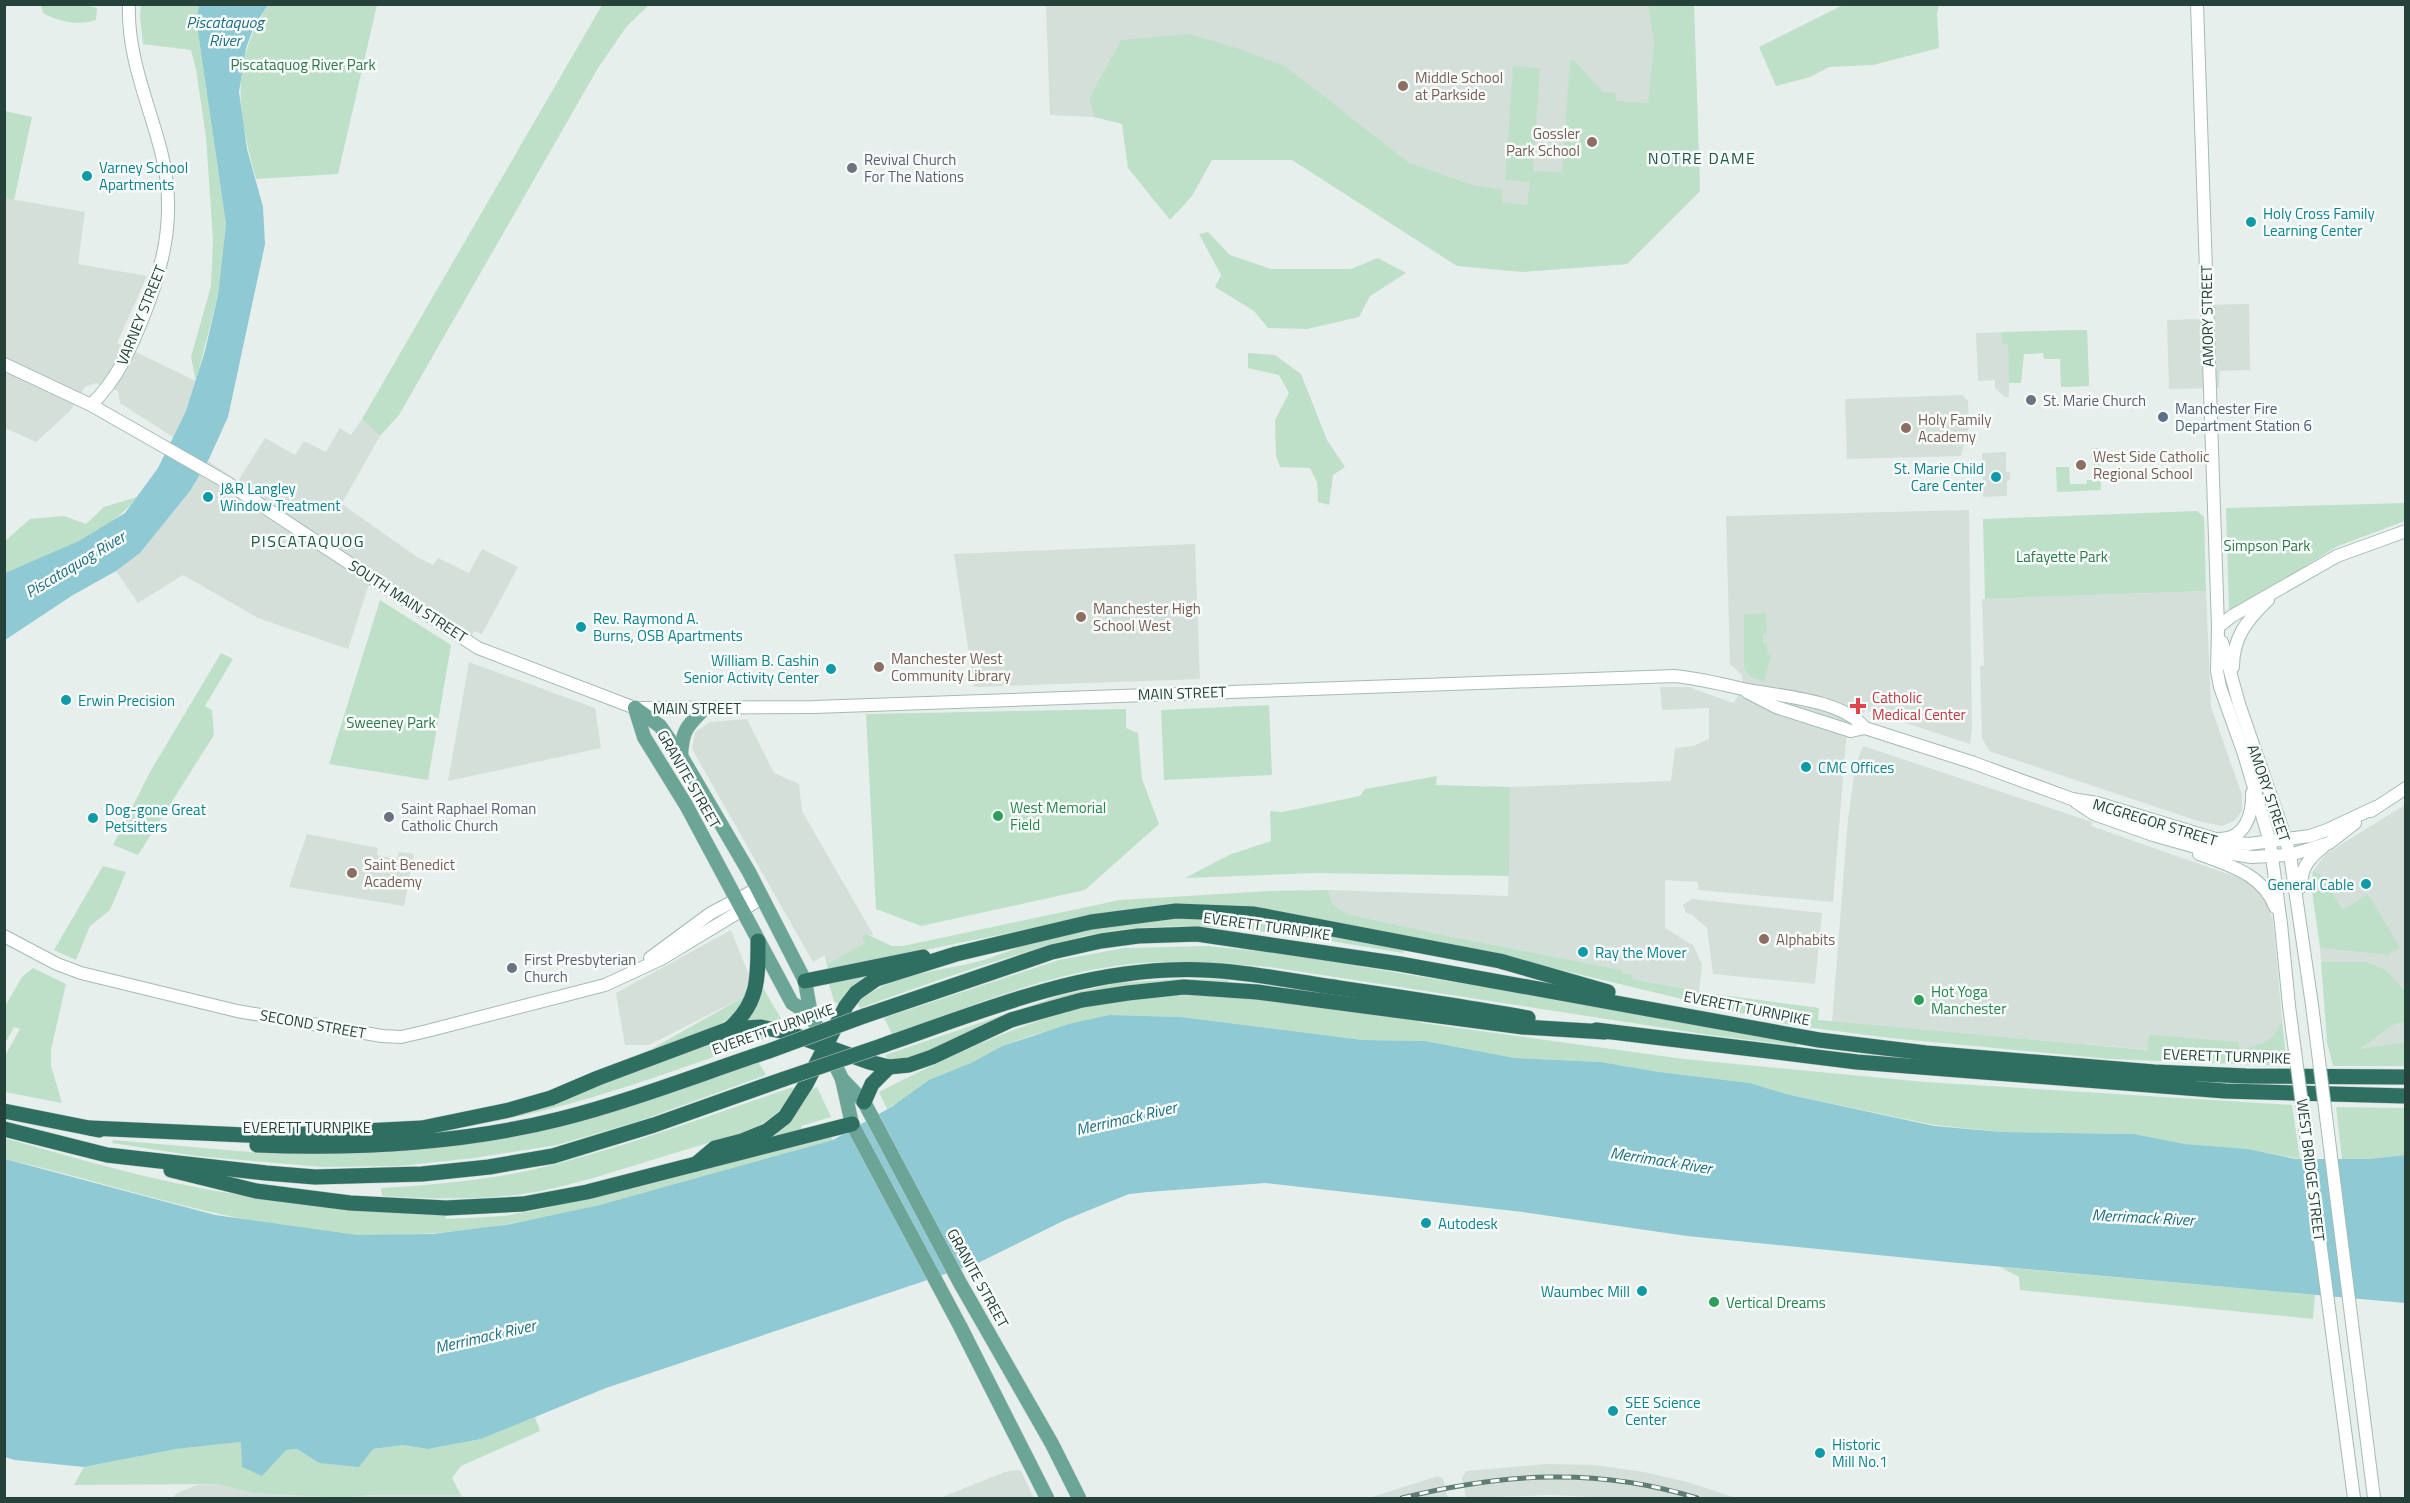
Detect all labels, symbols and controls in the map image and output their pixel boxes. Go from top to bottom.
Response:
water label: Piscataquog River [186,10,266,52]
park label: Piscataquog River Park [230,53,376,76]
place label: Middle School at Parkside [1415,66,1503,106]
marker: Middle School at Parkside [1396,79,1410,93]
place label: Gossler Park School [1506,122,1580,162]
marker: Gossler Park School [1585,135,1599,149]
district label: NOTRE DAME [1648,146,1756,170]
place label: Revival Church For The Nations [864,148,964,188]
place label: Varney School Apartments [99,156,188,196]
marker: Revival Church For The Nations [845,161,859,175]
marker: Varney School Apartments [80,169,94,183]
place label: Holy Cross Family Learning Center [2263,202,2375,242]
marker: Holy Cross Family Learning Center [2244,215,2258,229]
street label: VARNEY STREET [110,261,172,368]
street label: AMORY STREET [2195,265,2219,367]
place label: St. Marie Church [2043,389,2146,412]
marker: St. Marie Church [2024,393,2038,407]
place label: Manchester Fire Department Station 6 [2175,397,2312,437]
place label: Holy Family Academy [1918,408,1991,448]
marker: Manchester Fire Department Station 6 [2156,410,2170,424]
marker: Holy Family Academy [1899,421,1913,435]
place label: West Side Catholic Regional School [2093,445,2210,485]
place label: St. Marie Child Care Center [1894,457,1984,497]
marker: West Side Catholic Regional School [2074,458,2088,472]
marker: St. Marie Child Care Center [1989,470,2003,484]
place label: J&R Langley Window Treatment [220,477,341,517]
marker: J&R Langley Window Treatment [201,490,215,504]
water label: Piscataquog River [20,524,131,603]
district label: PISCATAQUOG [251,529,365,553]
park label: Simpson Park [2224,534,2310,557]
park label: Lafayette Park [2016,545,2108,568]
street label: SOUTH MAIN STREET [344,554,472,648]
place label: Manchester High School West [1093,597,1201,637]
place label: Rev. Raymond A. Burns, OSB Apartments [593,607,743,647]
marker: Manchester High School West [1074,610,1088,624]
marker: Rev. Raymond A. Burns, OSB Apartments [574,620,588,634]
place label: Manchester West Community Library [891,647,1011,687]
place label: William B. Cashin Senior Activity Center [684,649,819,689]
marker: Manchester West Community Library [872,660,886,674]
marker: William B. Cashin Senior Activity Center [824,662,838,676]
street label: MAIN STREET [1137,680,1227,706]
place label: Catholic Medical Center [1872,686,1966,726]
place label: Erwin Precision [78,689,175,712]
marker: Erwin Precision [59,693,73,707]
street label: MAIN STREET [653,697,741,720]
marker: Catholic Medical Center [1849,697,1867,715]
park label: Sweeney Park [346,711,436,734]
street label: GRANITE STREET [651,725,727,833]
street label: AMORY STREET [2242,741,2296,845]
place label: CMC Offices [1818,756,1894,779]
marker: CMC Offices [1799,760,1813,774]
street label: MCGREGOR STREET [2090,792,2220,852]
place label: West Memorial Field [1010,796,1106,836]
place label: Saint Raphael Roman Catholic Church [401,797,536,837]
place label: Dog-gone Great Petsitters [105,798,207,838]
marker: West Memorial Field [991,809,1005,823]
marker: Saint Raphael Roman Catholic Church [382,810,396,824]
marker: Dog-gone Great Petsitters [86,811,100,825]
place label: Saint Benedict Academy [364,853,456,893]
marker: Saint Benedict Academy [345,866,359,880]
place label: General Cable [2267,873,2354,896]
marker: General Cable [2359,877,2373,891]
street label: EVERETT TURNPIKE [1202,906,1332,946]
place label: Alphabits [1776,928,1835,951]
marker: Alphabits [1757,932,1771,946]
place label: Ray the Mover [1595,941,1687,964]
marker: Ray the Mover [1576,945,1590,959]
place label: First Presbyterian Church [524,948,636,988]
marker: First Presbyterian Church [505,961,519,975]
place label: Hot Yoga Manchester [1931,980,2006,1020]
street label: EVERETT TURNPIKE [1682,984,1812,1032]
marker: Hot Yoga Manchester [1912,993,1926,1007]
street label: EVERETT TURNPIKE [709,997,837,1061]
street label: SECOND STREET [258,1003,368,1045]
street label: EVERETT TURNPIKE [2162,1042,2292,1070]
water label: Merrimack River [1073,1094,1181,1141]
street label: WEST BRIDGE STREET [2291,1097,2331,1243]
street label: EVERETT TURNPIKE [243,1116,371,1139]
water label: Merrimack River [1608,1140,1715,1180]
water label: Merrimack River [2091,1202,2197,1232]
place label: Autodesk [1438,1212,1498,1235]
marker: Autodesk [1419,1216,1433,1230]
street label: GRANITE STREET [941,1224,1015,1332]
place label: Waumbec Mill [1541,1280,1630,1303]
marker: Waumbec Mill [1635,1284,1649,1298]
place label: Vertical Dreams [1726,1291,1826,1314]
marker: Vertical Dreams [1707,1295,1721,1309]
water label: Merrimack River [432,1312,540,1359]
place label: SEE Science Center [1625,1391,1701,1431]
marker: SEE Science Center [1606,1404,1620,1418]
place label: Historic Mill No.1 [1832,1433,1888,1473]
marker: Historic Mill No.1 [1813,1446,1827,1460]

